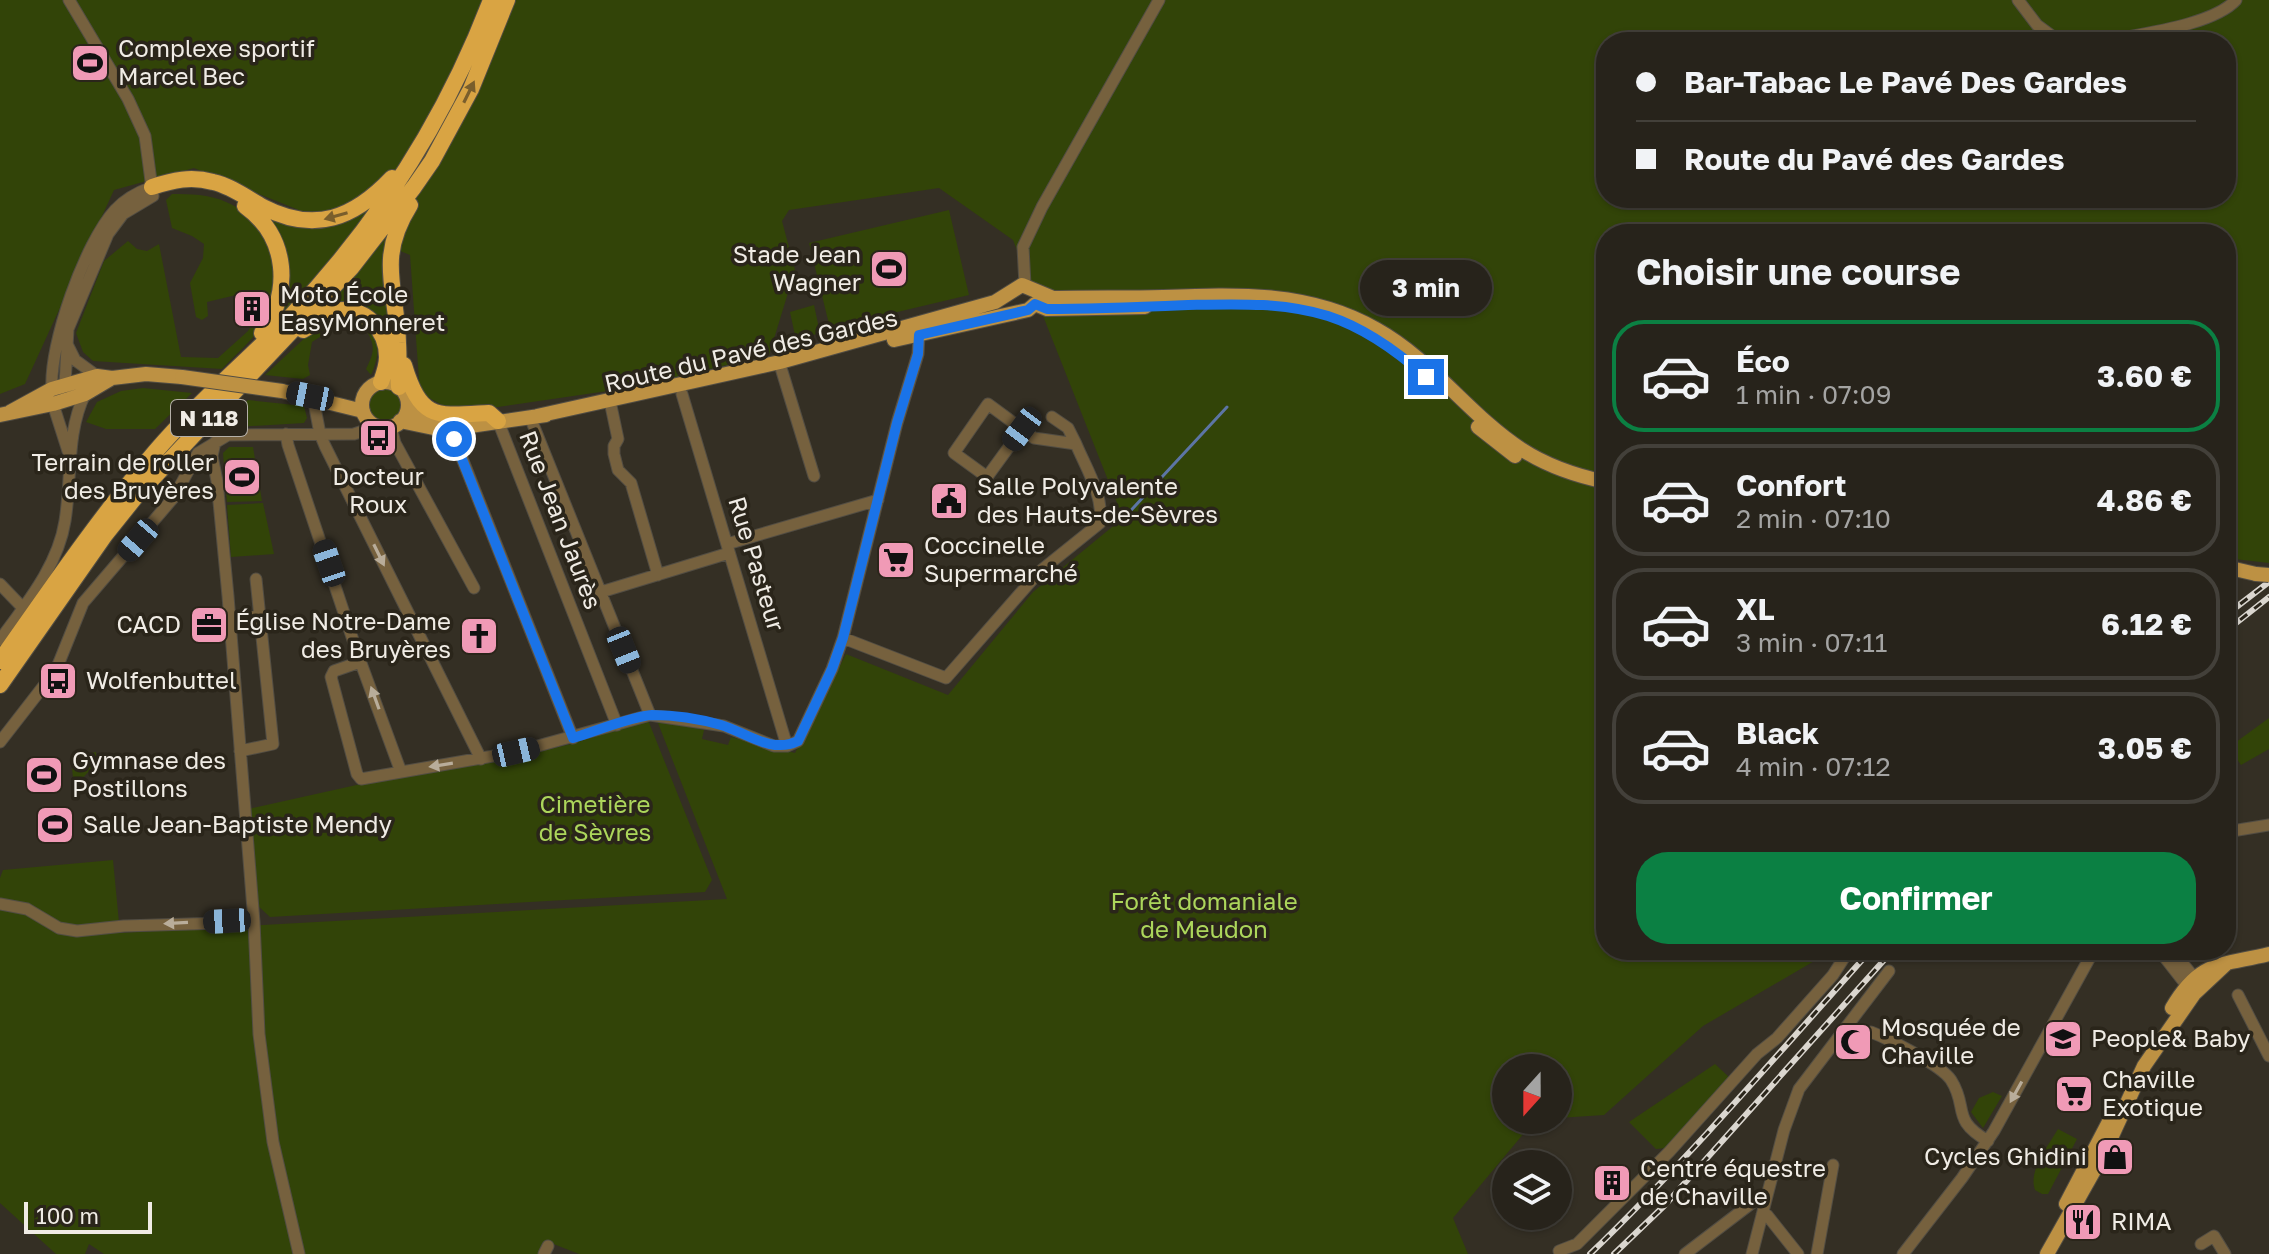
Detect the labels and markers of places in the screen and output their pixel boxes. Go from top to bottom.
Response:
place label: Complexe sportif Marcel Bec [118,33,315,90]
sports icon: Complexe sportif Marcel Bec [69,42,111,84]
place label: Stade Jean Wagner [733,239,861,296]
sports icon: Stade Jean Wagner [868,248,910,290]
place label: Moto École EasyMonneret [280,279,445,336]
building icon: Moto École EasyMonneret [231,288,273,330]
bus stop icon: Docteur Roux [357,417,399,459]
place label: Terrain de roller des Bruyères [32,447,214,504]
sports icon: Terrain de roller des Bruyères [221,456,263,498]
place label: Docteur Roux [332,461,424,518]
place label: Salle Polyvalente des Hauts-de-Sèvres [977,471,1218,528]
public building icon: Salle Polyvalente des Hauts-de-Sèvres [928,480,970,522]
place label: Coccinelle Supermarché [924,530,1078,587]
supermarket icon: Coccinelle Supermarché [875,539,917,581]
office icon: CACD [188,604,230,646]
place label: Église Notre-Dame des Bruyères [235,606,451,663]
place label: CACD [116,609,181,638]
church icon: Église Notre-Dame des Bruyères [458,615,500,657]
bus stop icon: Wolfenbuttel [37,660,79,702]
place label: Wolfenbuttel [86,665,237,694]
place label: Gymnase des Postillons [72,745,226,802]
sports icon: Gymnase des Postillons [23,754,65,796]
sports icon: Salle Jean-Baptiste Mendy [34,804,76,846]
place label: Salle Jean-Baptiste Mendy [83,809,392,838]
place label: Mosquée de Chaville [1881,1012,2021,1069]
school or university icon: People& Baby [2042,1018,2084,1060]
mosque icon: Mosquée de Chaville [1832,1021,1874,1063]
place label: People& Baby [2091,1023,2250,1052]
place label: Chaville Exotique [2102,1064,2203,1121]
supermarket icon: Chaville Exotique [2053,1073,2095,1115]
shop icon: Cycles Ghidini [2094,1136,2136,1178]
place label: Cycles Ghidini [1924,1141,2087,1170]
place label: Centre équestre de Chaville [1640,1153,1826,1210]
building icon: Centre équestre de Chaville [1591,1162,1633,1204]
restaurant icon: RIMA [2062,1201,2104,1243]
place label: RIMA [2111,1206,2172,1235]

